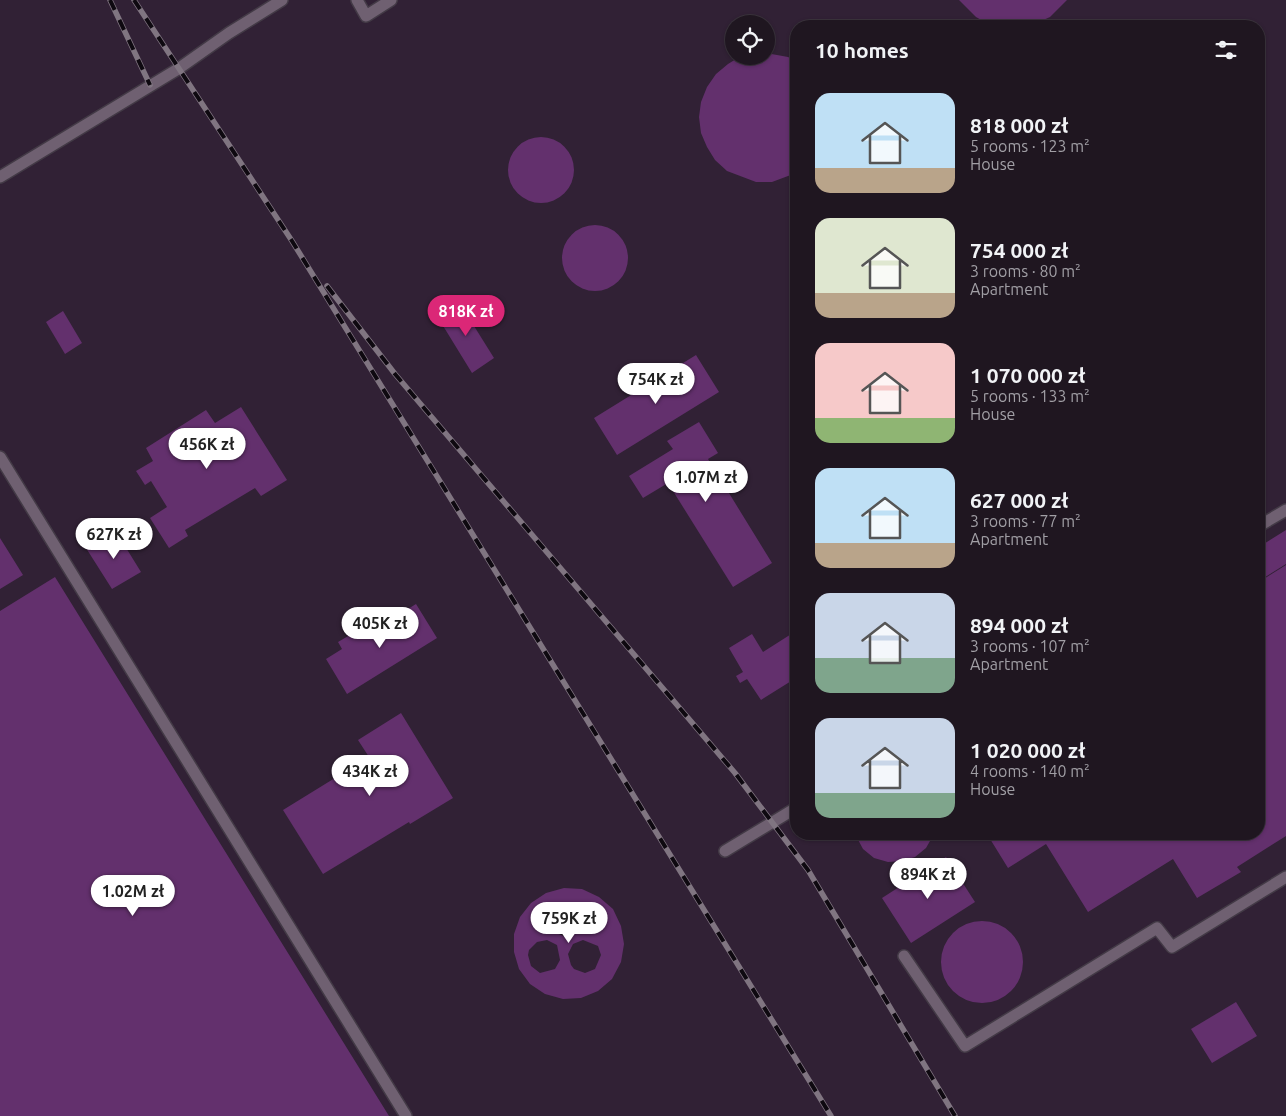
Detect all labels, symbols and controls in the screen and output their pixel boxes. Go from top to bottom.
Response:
map controls [725,15,775,65]
button: locate [725,15,775,65]
icon: filters [1212,36,1240,64]
text: 10 homes [815,38,909,62]
icon: home [855,113,915,173]
text: 818 000 zł [970,113,1068,137]
text: 5 rooms · 123 m² [970,137,1090,155]
text: House [970,155,1015,173]
icon: home [855,238,915,298]
text: 754 000 zł [970,238,1068,262]
text: 3 rooms · 80 m² [970,262,1081,280]
text: Apartment [970,280,1048,298]
pin: 818K zł [420,294,512,337]
text: 818K zł [439,302,493,320]
pin: 754K zł [610,362,702,405]
icon: home [855,363,915,423]
text: 1 070 000 zł [970,363,1085,387]
text: 754K zł [629,370,683,388]
text: 5 rooms · 133 m² [970,387,1090,405]
text: House [970,405,1015,423]
pin: 456K zł [161,428,253,470]
text: 456K zł [180,435,234,453]
pin: 1.07M zł [654,460,758,503]
text: 1.07M zł [675,468,737,486]
icon: home [855,488,915,548]
text: 627 000 zł [970,488,1068,512]
text: 3 rooms · 77 m² [970,512,1081,530]
pin: 627K zł [68,518,160,560]
text: 627K zł [87,525,141,543]
text: Apartment [970,530,1048,548]
pin: 405K zł [334,606,426,649]
icon: home [855,613,915,673]
text: 894 000 zł [970,613,1068,637]
text: 405K zł [353,614,407,632]
text: 3 rooms · 107 m² [970,637,1090,655]
text: Apartment [970,655,1048,673]
icon: home [855,738,915,798]
text: 1 020 000 zł [970,738,1085,762]
pin: 434K zł [324,754,416,797]
text: 434K zł [343,762,397,780]
text: 4 rooms · 140 m² [970,762,1090,780]
text: House [970,780,1015,798]
pin: 894K zł [882,858,974,900]
text: 894K zł [901,865,955,883]
pin: 1.02M zł [81,874,185,917]
text: 1.02M zł [102,882,164,900]
pin: 759K zł [523,902,615,944]
text: 759K zł [542,909,596,927]

